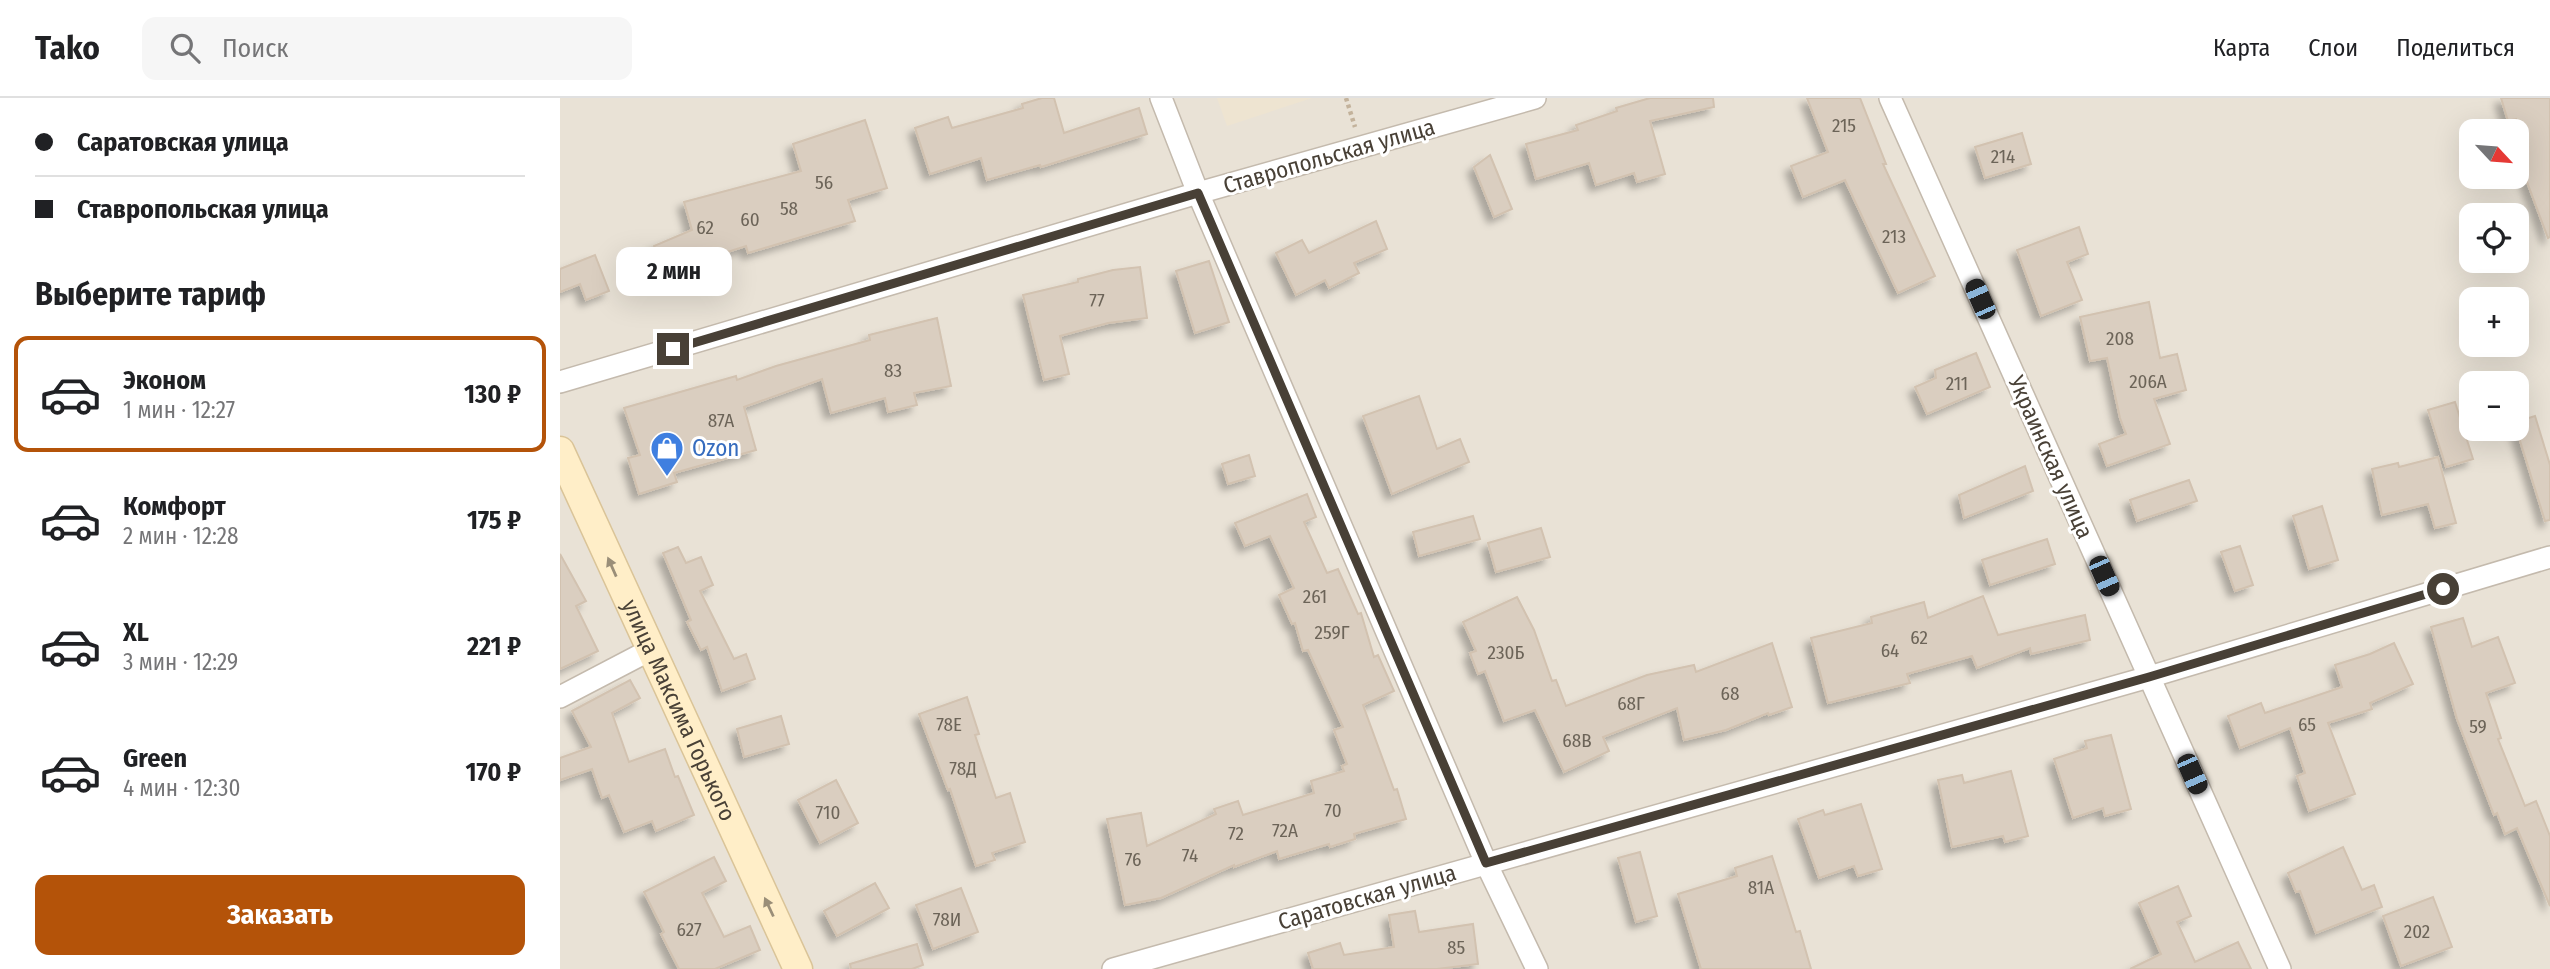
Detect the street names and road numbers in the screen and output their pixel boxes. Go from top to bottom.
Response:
street label: Ставропольская улица [1220,112,1438,200]
street label: Украинская улица [2002,370,2099,543]
street label: улица Максима Горького [616,595,742,825]
street label: Саратовская улица [1275,858,1459,936]

